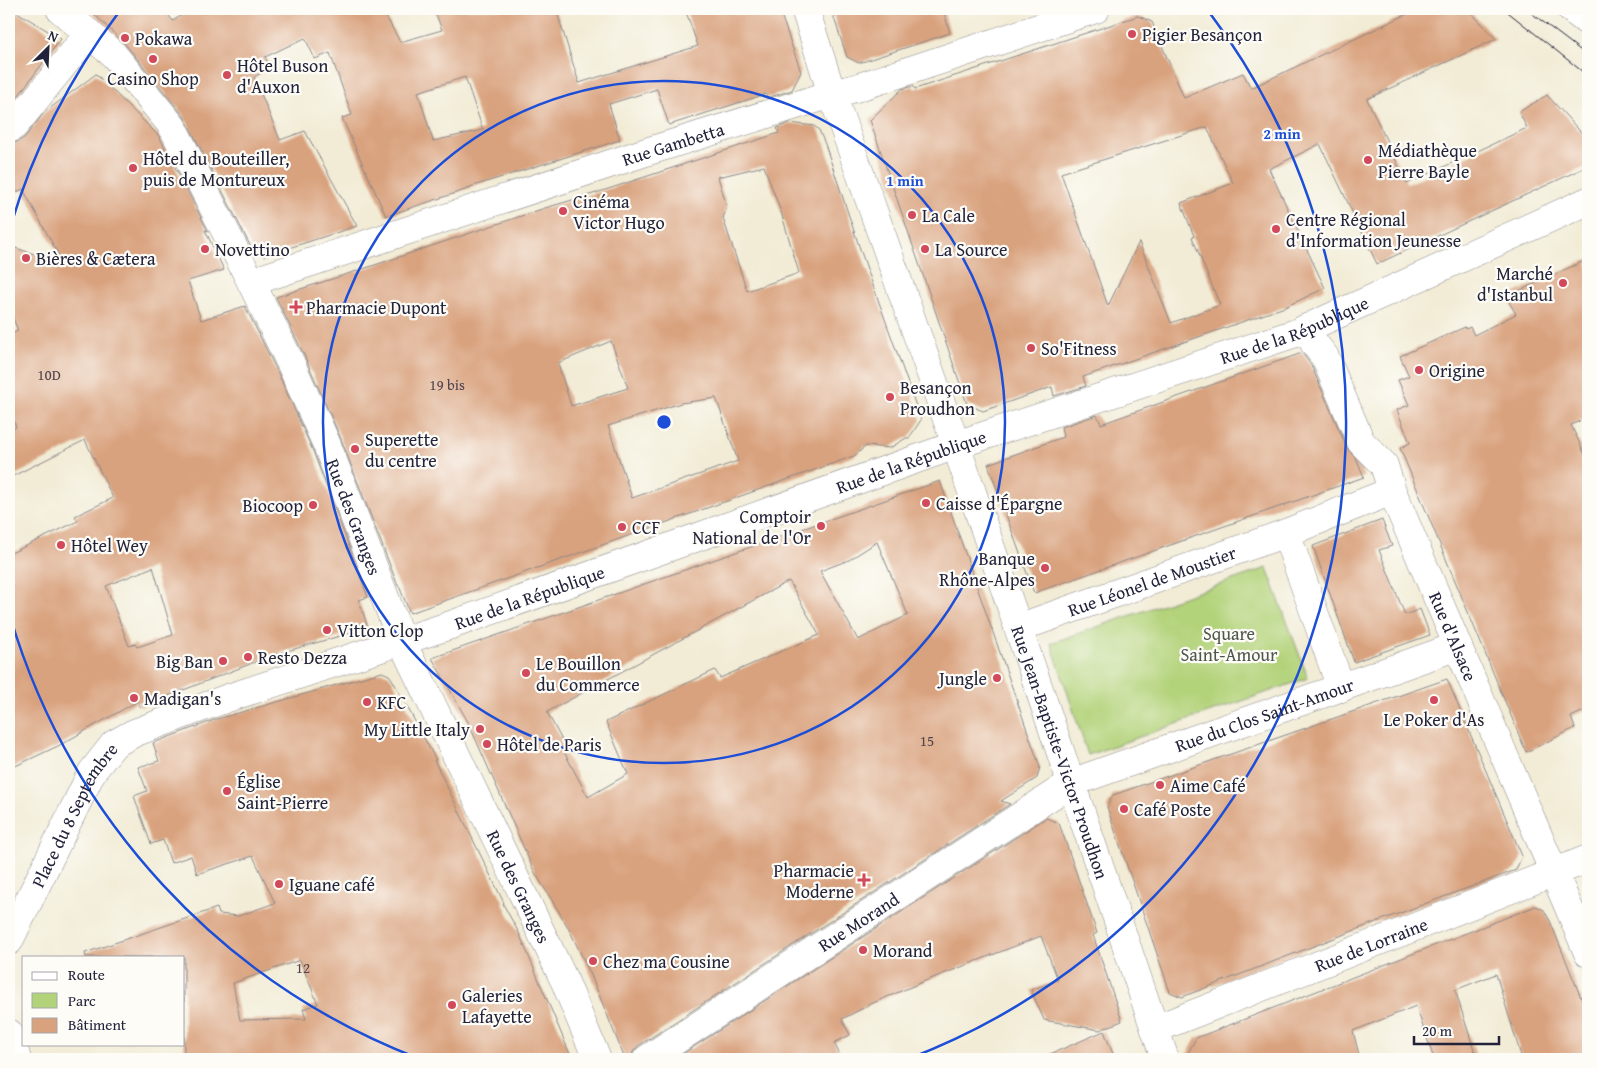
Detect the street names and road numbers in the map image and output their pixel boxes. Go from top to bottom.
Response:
street label: Rue Gambetta [618,115,728,172]
street label: Rue de la République [1216,289,1373,371]
street label: Rue de la République [832,422,990,500]
street label: Rue des Granges [320,454,389,579]
street label: Rue Léonel de Moustier [1064,538,1240,623]
street label: Rue de la République [451,558,608,636]
street label: Rue d'Alsace [1423,587,1485,685]
street label: Rue Jean-Baptiste-Victor Proudhon [1005,622,1116,883]
street label: Rue du Clos Saint-Amour [1171,670,1358,759]
street label: Place du 8 Septembre [24,737,124,892]
street label: Rue des Granges [480,825,558,947]
street label: Rue Morand [815,887,903,955]
street label: Rue de Lorraine [1310,910,1431,979]

